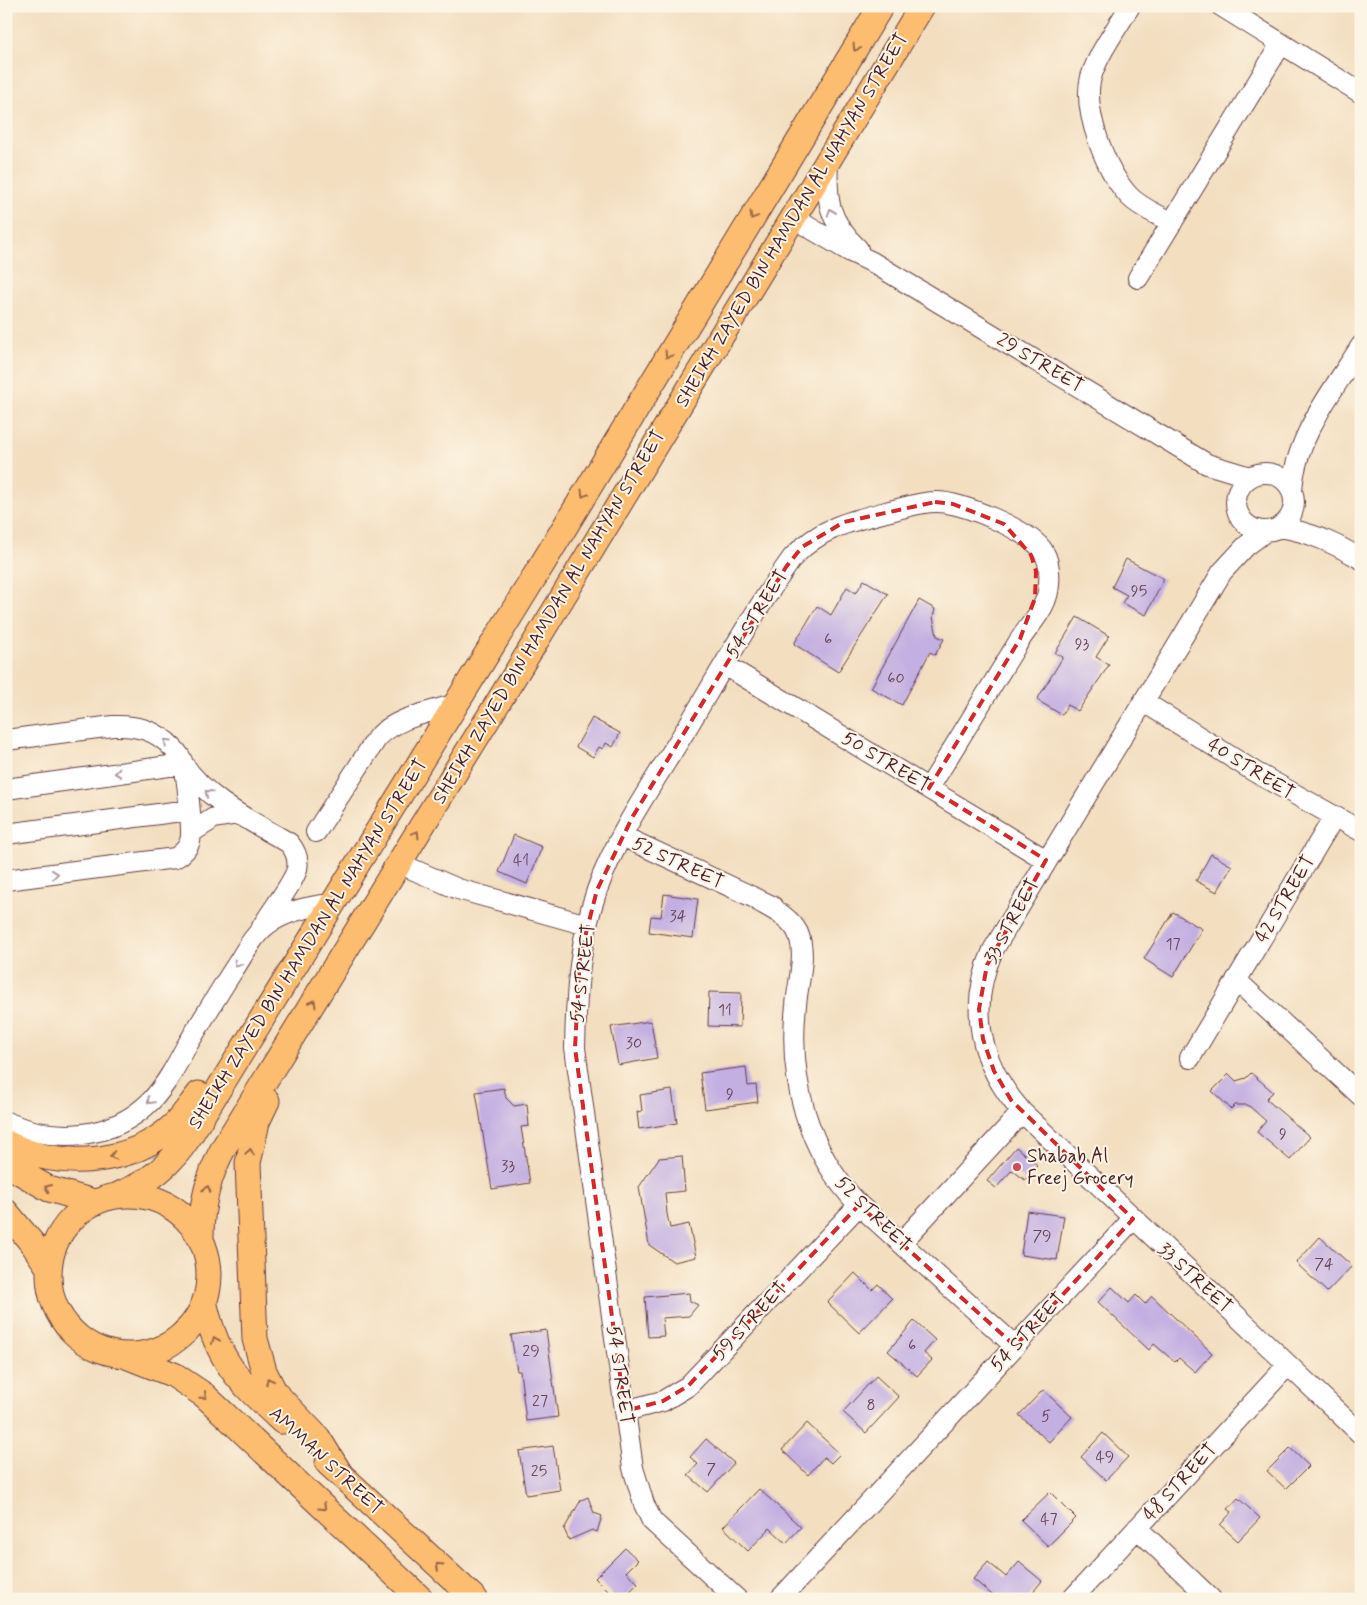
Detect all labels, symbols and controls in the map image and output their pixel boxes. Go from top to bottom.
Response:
street label: SHEIKH ZAYED BIN HAMDAN AL NAHYAN STREET [670,28,914,412]
one-way arrow [852,42,862,51]
one-way arrow [827,208,837,216]
one-way arrow [749,211,759,220]
street label: 29 STREET [992,327,1088,399]
one-way arrow [665,349,674,358]
street label: SHEIKH ZAYED BIN HAMDAN AL NAHYAN STREET [427,425,671,809]
one-way arrow [580,488,590,497]
street label: 54 STREET [720,565,794,663]
house number: 95 [1131,581,1147,602]
house number: 6 [824,629,832,650]
house number: 93 [1075,634,1090,655]
house number: 60 [887,668,905,689]
street label: 50 STREET [837,726,935,798]
street label: 40 STREET [1203,732,1299,806]
one-way arrow [164,739,173,748]
street label: SHEIKH ZAYED BIN HAMDAN AL NAHYAN STREET [183,754,433,1134]
one-way arrow [113,767,121,778]
one-way arrow [204,790,213,799]
one-way arrow [410,831,419,840]
street label: 52 STREET [628,831,728,895]
house number: 41 [513,850,529,871]
street label: 42 STREET [1249,851,1321,947]
one-way arrow [50,869,59,879]
street label: 33 STREET [978,874,1046,968]
house number: 34 [670,906,687,927]
street label: 54 STREET [565,922,601,1024]
house number: 17 [1165,934,1181,955]
one-way arrow [234,959,244,968]
one-way arrow [306,999,316,1008]
house number: 11 [718,1000,732,1021]
house number: 30 [626,1033,642,1054]
house number: 9 [726,1084,734,1105]
one-way arrow [147,1095,156,1104]
house number: 9 [1279,1124,1287,1145]
place label: Shabab Al Freej Grocery [1027,1144,1134,1192]
one-way arrow [244,1147,255,1155]
one-way arrow [109,1150,118,1161]
house number: 33 [501,1156,515,1177]
marker: Shabab Al Freej Grocery [1011,1161,1023,1173]
street label: 52 STREET [829,1170,917,1258]
one-way arrow [44,1183,53,1194]
one-way arrow [201,1185,211,1194]
house number: 79 [1032,1226,1052,1247]
street label: 33 STREET [1152,1237,1238,1319]
house number: 74 [1314,1254,1334,1275]
street label: 59 STREET [707,1276,793,1366]
street label: 54 STREET [985,1287,1071,1377]
street label: 54 STREET [601,1324,639,1426]
house number: 6 [908,1335,916,1356]
one-way arrow [211,1336,221,1345]
house number: 29 [522,1341,540,1362]
one-way arrow [265,1378,275,1387]
one-way arrow [198,1390,207,1399]
house number: 27 [532,1391,548,1412]
house number: 8 [866,1395,876,1416]
street label: AMMAN STREET [263,1401,389,1521]
house number: 5 [1041,1406,1051,1427]
street label: 48 STREET [1137,1438,1223,1526]
house number: 49 [1096,1447,1114,1468]
house number: 7 [706,1459,716,1480]
house number: 25 [531,1461,547,1482]
one-way arrow [317,1501,326,1510]
house number: 47 [1040,1509,1058,1530]
one-way arrow [436,1563,445,1572]

